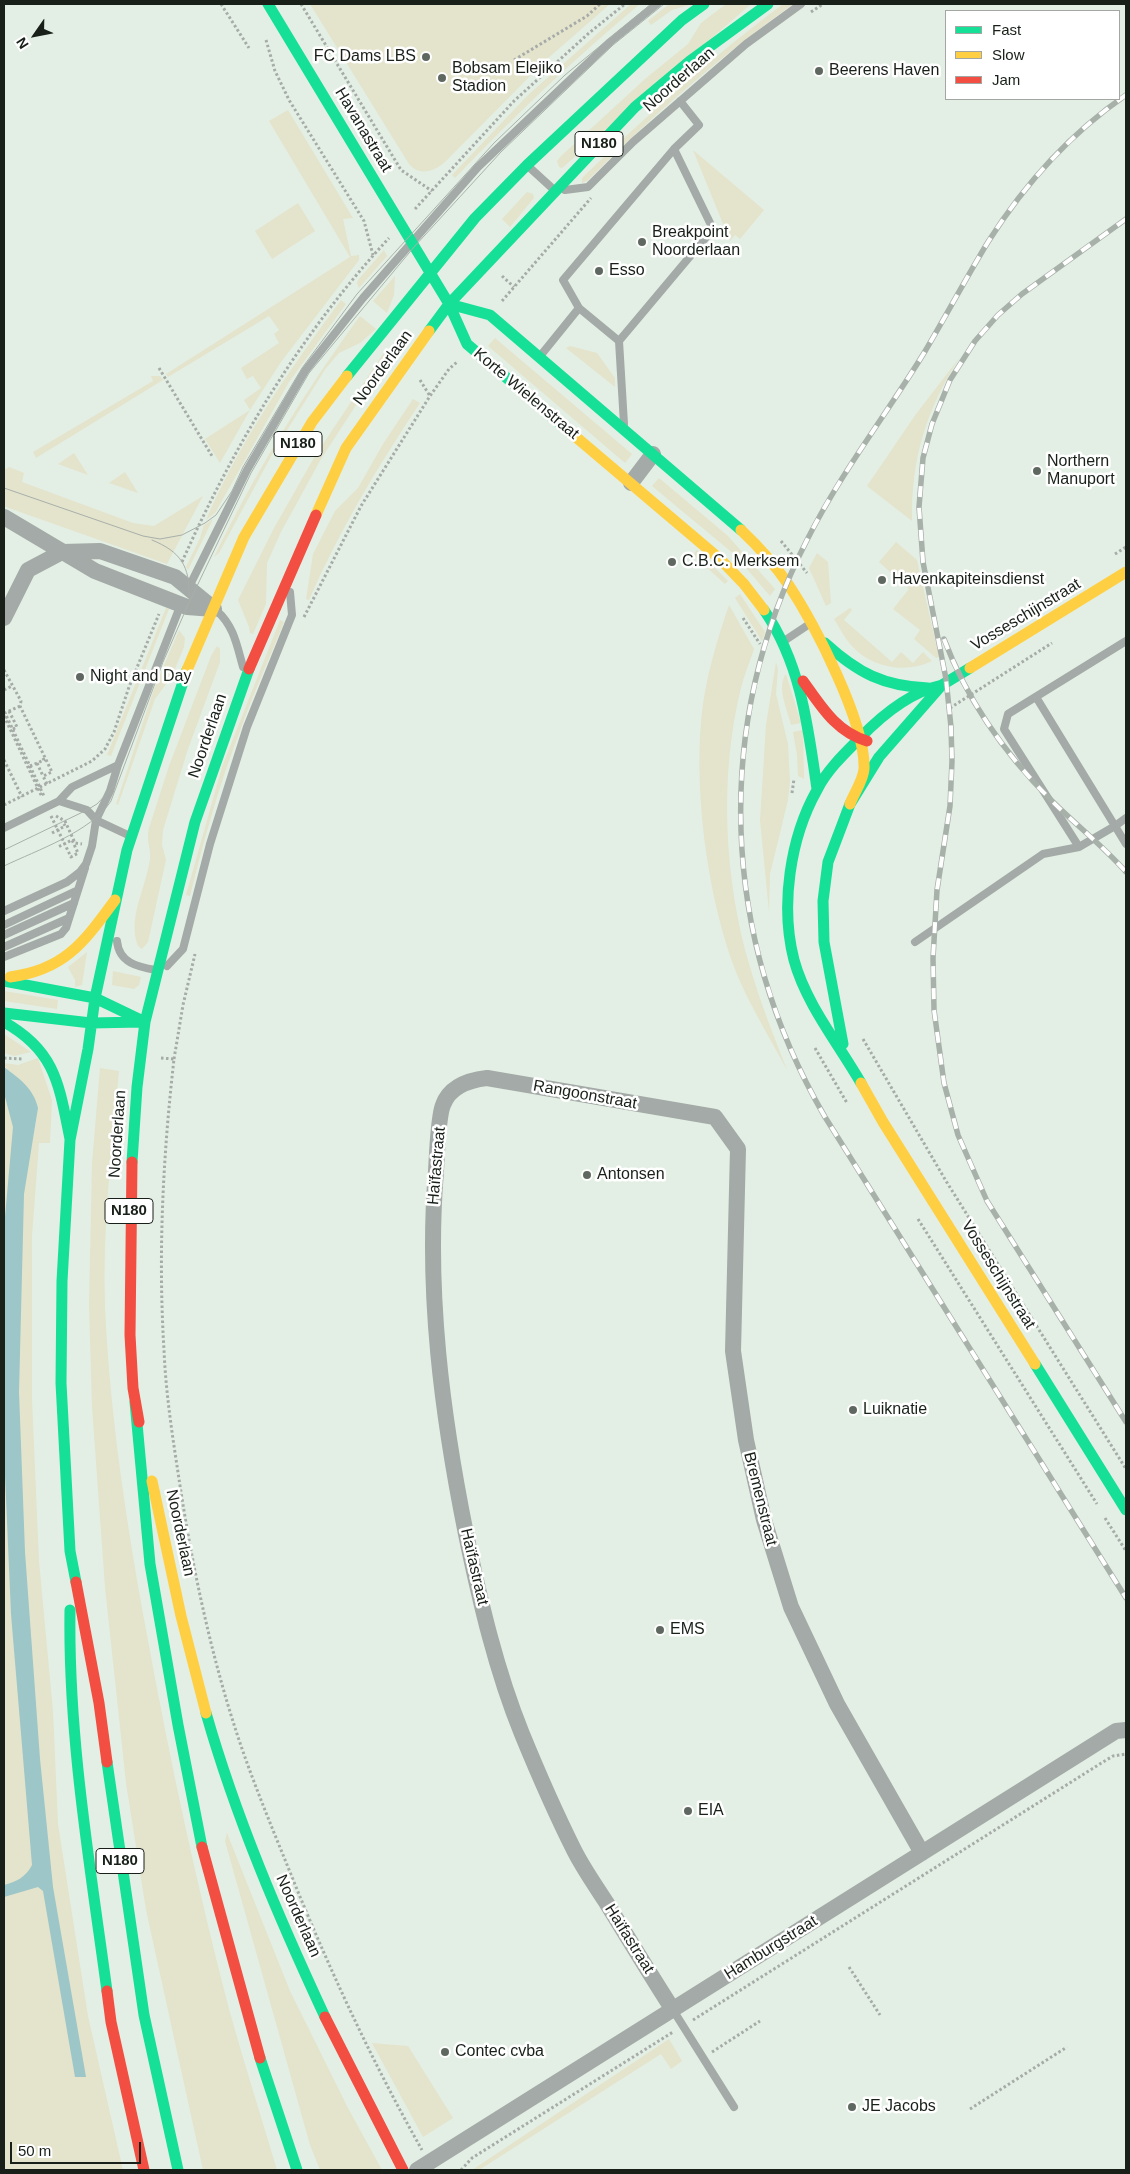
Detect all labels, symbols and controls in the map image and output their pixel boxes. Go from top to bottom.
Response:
north arrow [10,10,60,60]
legend [945,10,1120,100]
text: Fast [992,21,1021,38]
text: N [13,35,32,52]
street label: Noorderlaan [639,44,719,116]
text: Slow [992,46,1025,63]
place label: FC Dams LBS [314,47,416,67]
marker: FC Dams LBS [420,51,432,63]
place label: Bobsam Elejiko Stadion [452,59,562,97]
place label: Beerens Haven [829,61,939,81]
marker: Beerens Haven [813,65,825,77]
text: Jam [992,71,1020,88]
marker: Bobsam Elejiko Stadion [436,72,448,84]
street label: Havanastraat [330,84,396,176]
road number: N180 [575,132,623,156]
place label: Breakpoint Noorderlaan [652,223,740,261]
marker: Breakpoint Noorderlaan [636,236,648,248]
place label: Esso [609,261,645,281]
marker: Esso [593,265,605,277]
street label: Noorderlaan [349,327,417,409]
street label: Korte Wielenstraat [469,344,583,444]
road number: N180 [274,432,322,456]
place label: Northern Manuport [1047,452,1115,490]
marker: Northern Manuport [1031,465,1043,477]
place label: C.B.C. Merksem [682,552,799,572]
marker: C.B.C. Merksem [666,556,678,568]
place label: Havenkapiteinsdienst [892,570,1044,590]
marker: Havenkapiteinsdienst [876,574,888,586]
street label: Vosseschijnstraat [968,575,1084,655]
place label: Night and Day [90,667,191,687]
marker: Night and Day [74,671,86,683]
street label: Noorderlaan [185,691,231,781]
street label: Rangoonstraat [532,1076,638,1114]
street label: Noorderlaan [105,1089,131,1179]
street label: Haïfastraat [424,1126,450,1206]
place label: Antonsen [597,1165,665,1185]
marker: Antonsen [581,1169,593,1181]
road number: N180 [105,1198,153,1224]
street label: Vosseschijnstraat [957,1217,1039,1333]
place label: Luiknatie [863,1400,927,1420]
marker: Luiknatie [847,1404,859,1416]
street label: Bremenstraat [739,1450,781,1548]
street label: Noorderlaan [161,1488,199,1578]
street label: Haïfastraat [456,1527,492,1607]
place label: EMS [670,1620,705,1640]
marker: EMS [654,1624,666,1636]
place label: EIA [698,1801,724,1821]
marker: EIA [682,1805,694,1817]
road number: N180 [96,1848,144,1874]
street label: Noorderlaan [271,1872,325,1960]
street label: Haïfastraat [600,1901,658,1977]
street label: Hamburgstraat [721,1912,821,1984]
place label: Contec cvba [455,2042,544,2062]
marker: Contec cvba [439,2046,451,2058]
place label: JE Jacobs [862,2097,936,2117]
marker: JE Jacobs [846,2101,858,2113]
scale bar [12,2132,144,2164]
text: 50 m [18,2142,51,2159]

